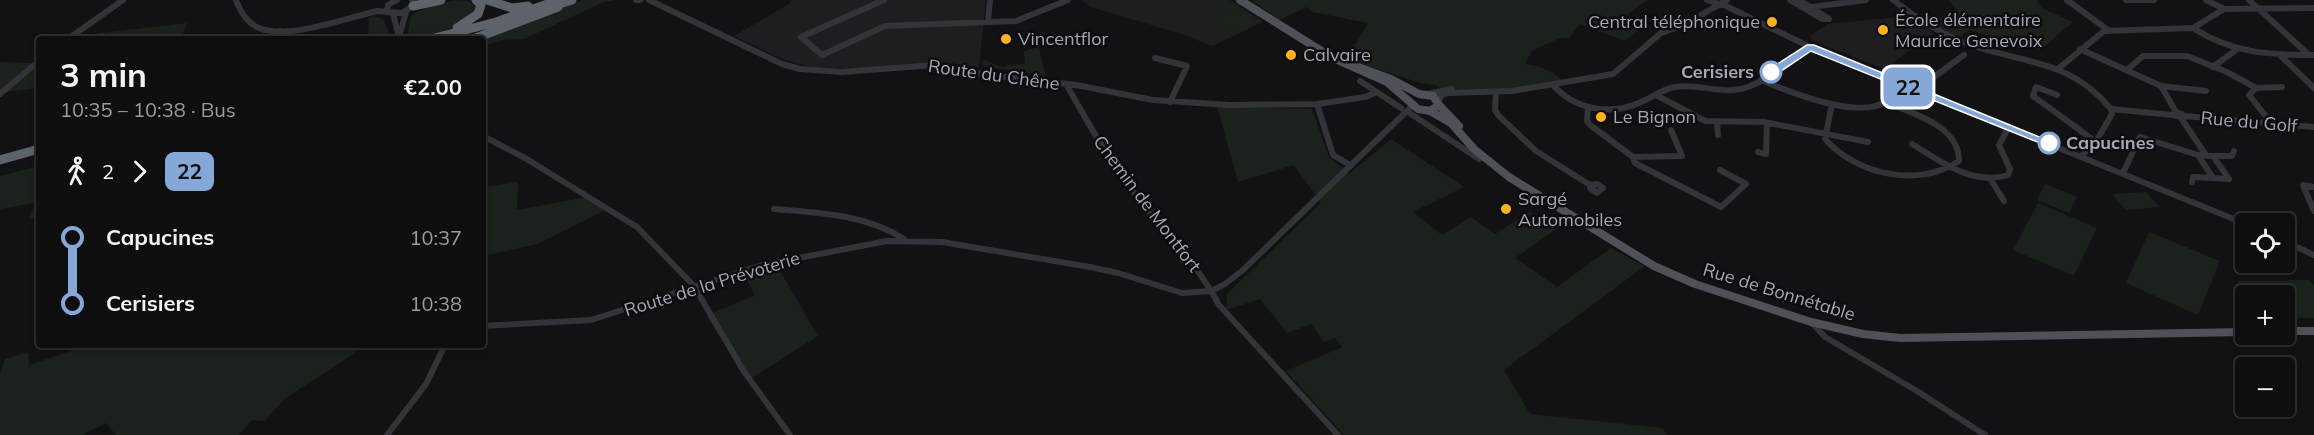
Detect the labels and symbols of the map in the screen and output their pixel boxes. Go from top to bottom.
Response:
place label: École élémentaire Maurice Genevoix [1895,8,2043,52]
place label: Central téléphonique [1588,10,1760,33]
marker: Central téléphonique [1765,15,1779,29]
marker: École élémentaire Maurice Genevoix [1876,23,1890,37]
place label: Vincentflor [1018,27,1108,50]
marker: Vincentflor [999,32,1013,46]
place label: Calvaire [1303,43,1371,66]
marker: Calvaire [1284,48,1298,62]
street label: Route du Chêne [927,54,1061,95]
place label: Cerisiers [1681,60,1754,83]
marker: Cerisiers [1760,61,1782,83]
line badge: 22 [1881,68,1935,106]
place label: Le Bignon [1613,105,1696,128]
street label: Rue du Golf [2200,106,2299,137]
marker: Le Bignon [1594,110,1608,124]
street label: Chemin de Montfort [1088,131,1206,277]
place label: Capucines [2066,131,2155,154]
marker: Capucines [2038,132,2060,154]
place label: Sargé Automobiles [1518,187,1622,231]
marker: Sargé Automobiles [1499,202,1513,216]
street label: Route de la Prévoterie [621,246,803,321]
street label: Rue de Bonnétable [1700,257,1858,326]

